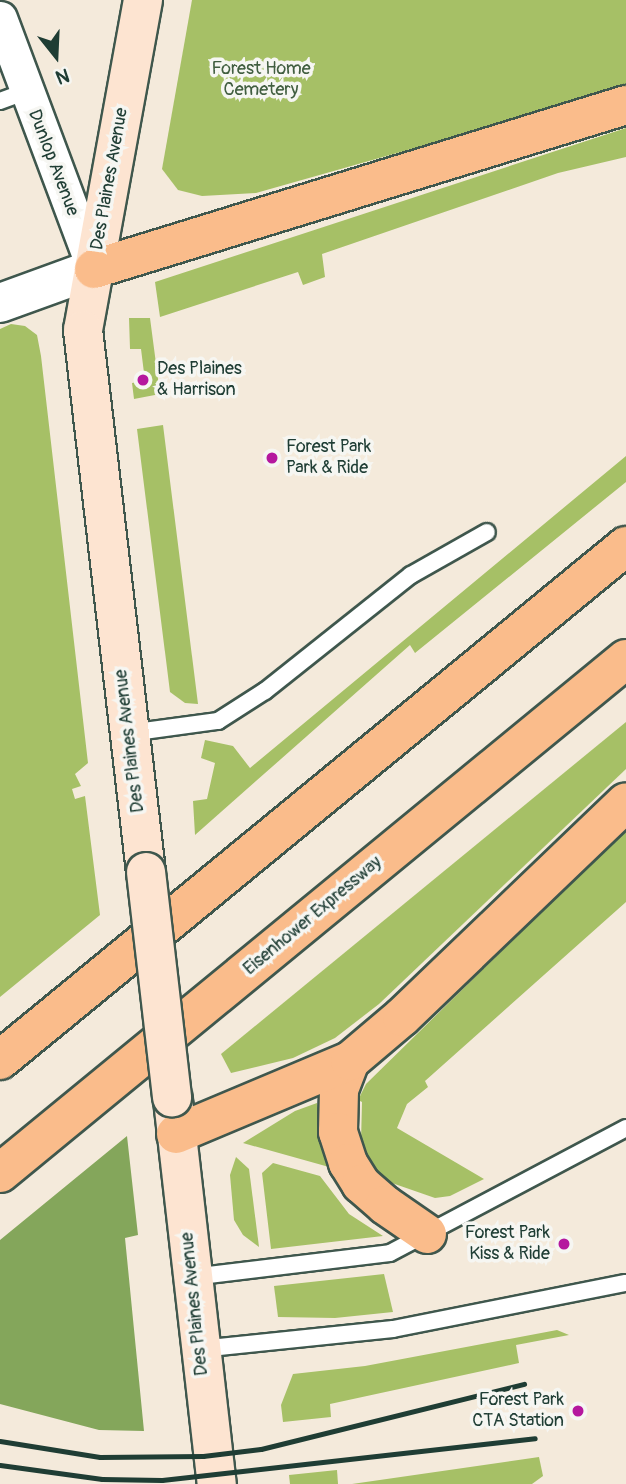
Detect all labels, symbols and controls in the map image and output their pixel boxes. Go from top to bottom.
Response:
north arrow [21,21,91,91]
park label: Forest Home Cemetery [211,59,311,102]
text: N [53,63,72,89]
street label: Des Plaines Avenue [87,106,133,252]
street label: Dunlop Avenue [23,107,83,219]
place label: Des Plaines & Harrison [157,359,242,402]
marker: Des Plaines & Harrison [135,372,151,388]
place label: Forest Park Park & Ride [286,437,371,480]
marker: Forest Park Park & Ride [264,450,280,466]
street label: Des Plaines Avenue [111,668,149,814]
street label: Eisenhower Expressway [239,852,387,980]
place label: Forest Park Kiss & Ride [465,1223,550,1266]
street label: Des Plaines Avenue [177,1231,213,1377]
marker: Forest Park Kiss & Ride [556,1236,572,1252]
place label: Forest Park CTA Station [472,1390,564,1432]
marker: Forest Park CTA Station [570,1403,586,1419]

